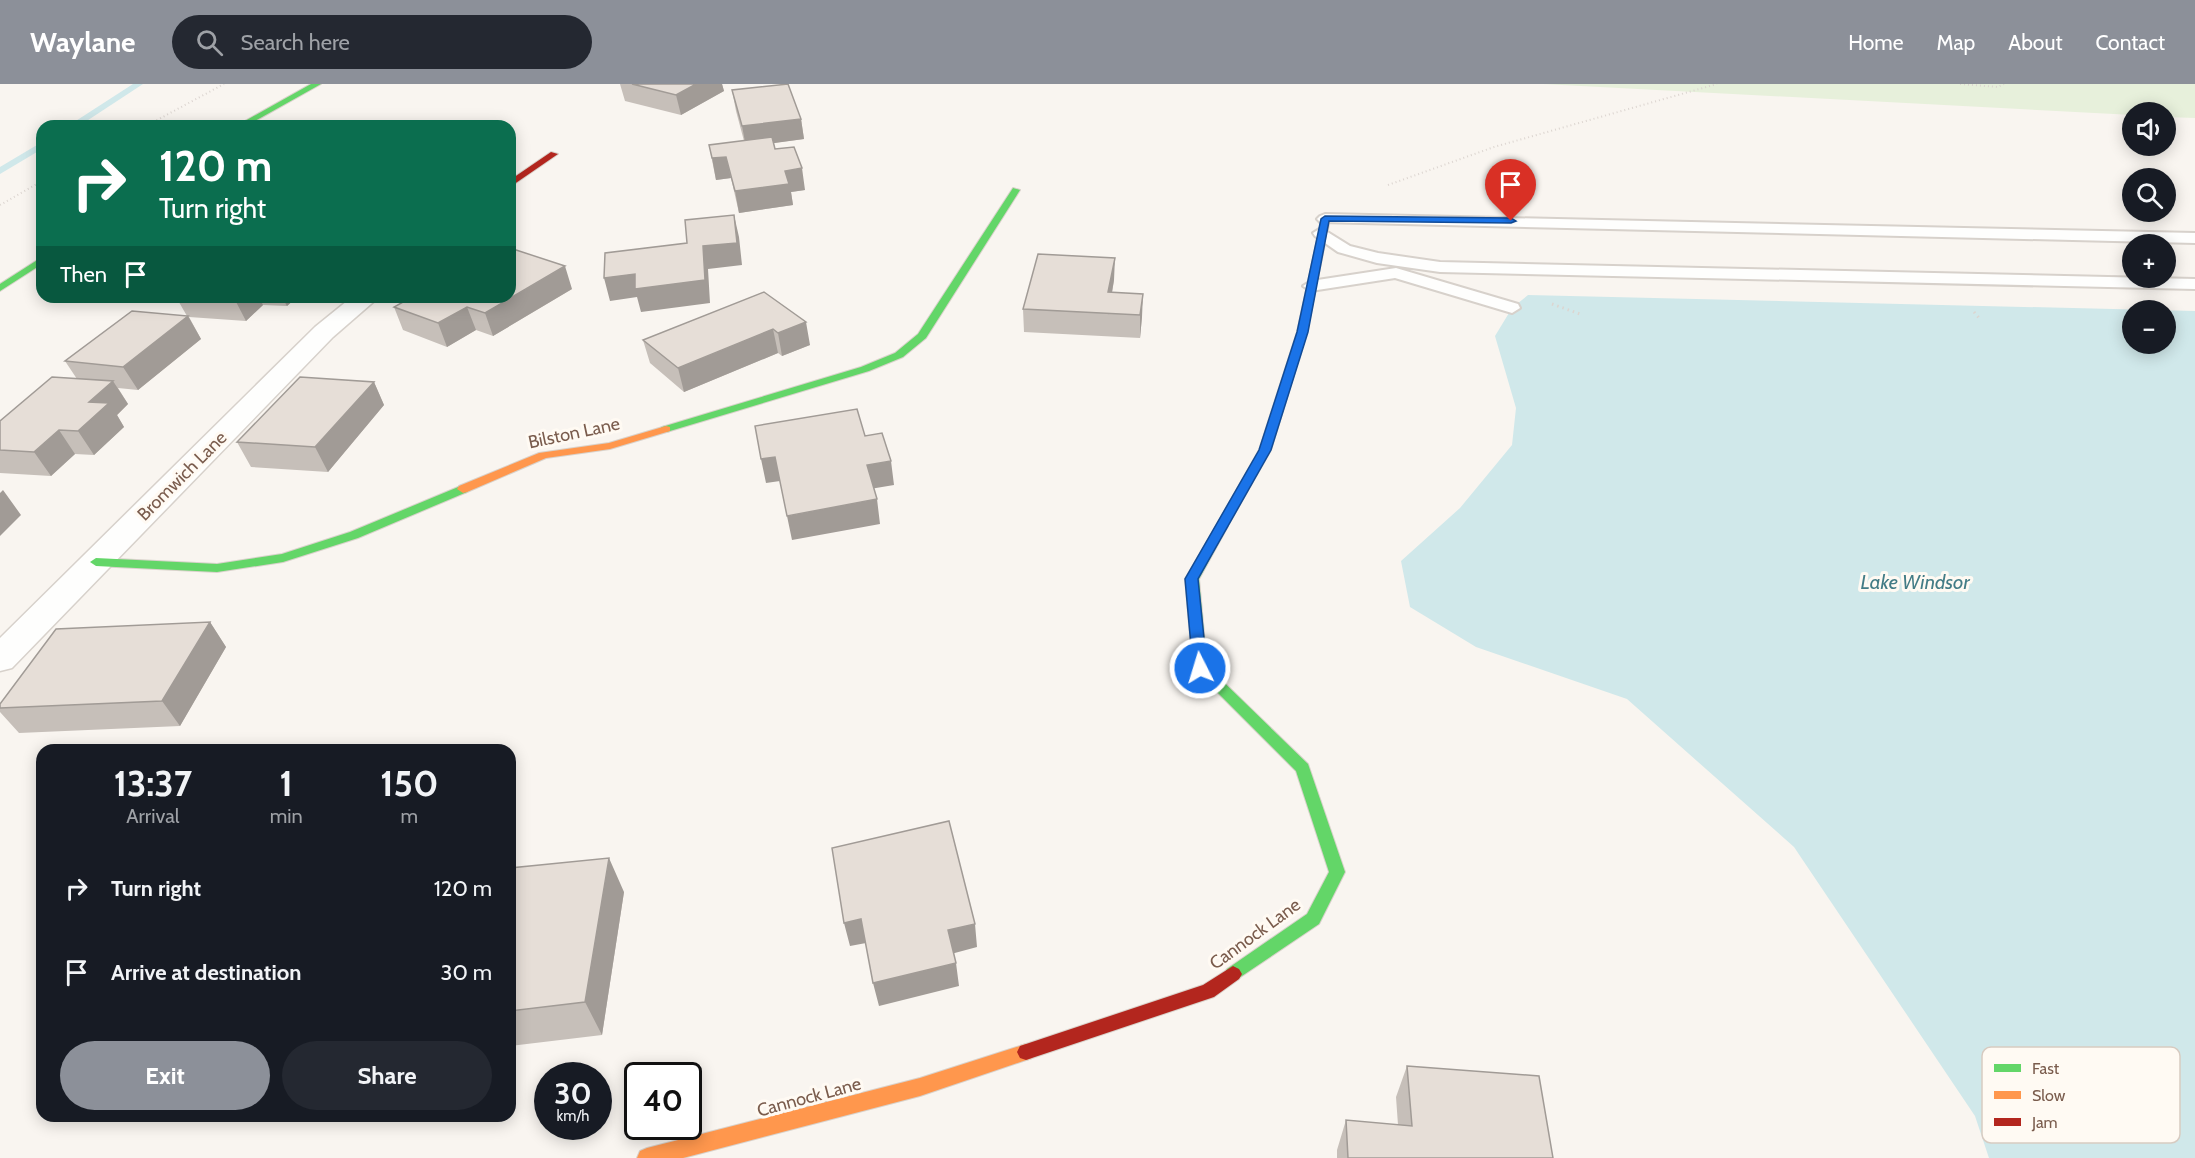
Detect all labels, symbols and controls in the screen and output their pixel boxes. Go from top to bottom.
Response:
search box [172,15,592,69]
text: Waylane [30,25,136,59]
icon: search [193,26,226,59]
text: Search here [241,29,350,56]
text: Home [1848,30,1904,55]
text: Map [1937,30,1975,55]
text: About [2008,30,2062,55]
text: Contact [2095,30,2165,55]
map controls [2122,102,2176,354]
button: sound [2122,102,2176,156]
text: 120 m [159,140,272,192]
icon: right [60,144,138,222]
pin [1485,159,1536,221]
icon: arrive [1494,168,1527,201]
button: search [2122,168,2176,222]
text: Turn right [159,192,266,225]
button: + [2122,234,2176,288]
icon: arrive [119,258,152,291]
text: Then [60,261,107,288]
button: − [2122,300,2176,354]
street label: Bilston Lane [526,413,622,453]
street label: Bromwich Lane [133,427,231,525]
water label: Lake Windsor [1860,570,1970,594]
position arrow [1168,636,1232,700]
text: 13:37 [114,761,192,805]
text: 1 [280,761,293,805]
text: 150 [380,761,438,805]
text: Arrival [126,804,179,828]
text: min [270,804,303,828]
text: m [401,804,418,828]
icon: right [60,872,93,905]
text: Turn right [111,875,201,902]
text: 120 m [434,875,492,902]
street label: Cannock Lane [1205,894,1305,974]
icon: arrive [60,956,93,989]
text: Arrive at destination [111,959,301,986]
text: 30 m [440,959,492,986]
button: Exit [60,1041,270,1110]
button: Share [282,1041,492,1110]
legend [1982,1047,2180,1143]
text: Fast [2032,1059,2060,1078]
speed limit sign: 40 [624,1062,702,1140]
street label: Cannock Lane [754,1073,864,1121]
text: 30 [554,1075,592,1112]
text: Slow [2032,1086,2066,1105]
text: km/h [557,1107,589,1125]
text: Jam [2031,1113,2058,1132]

